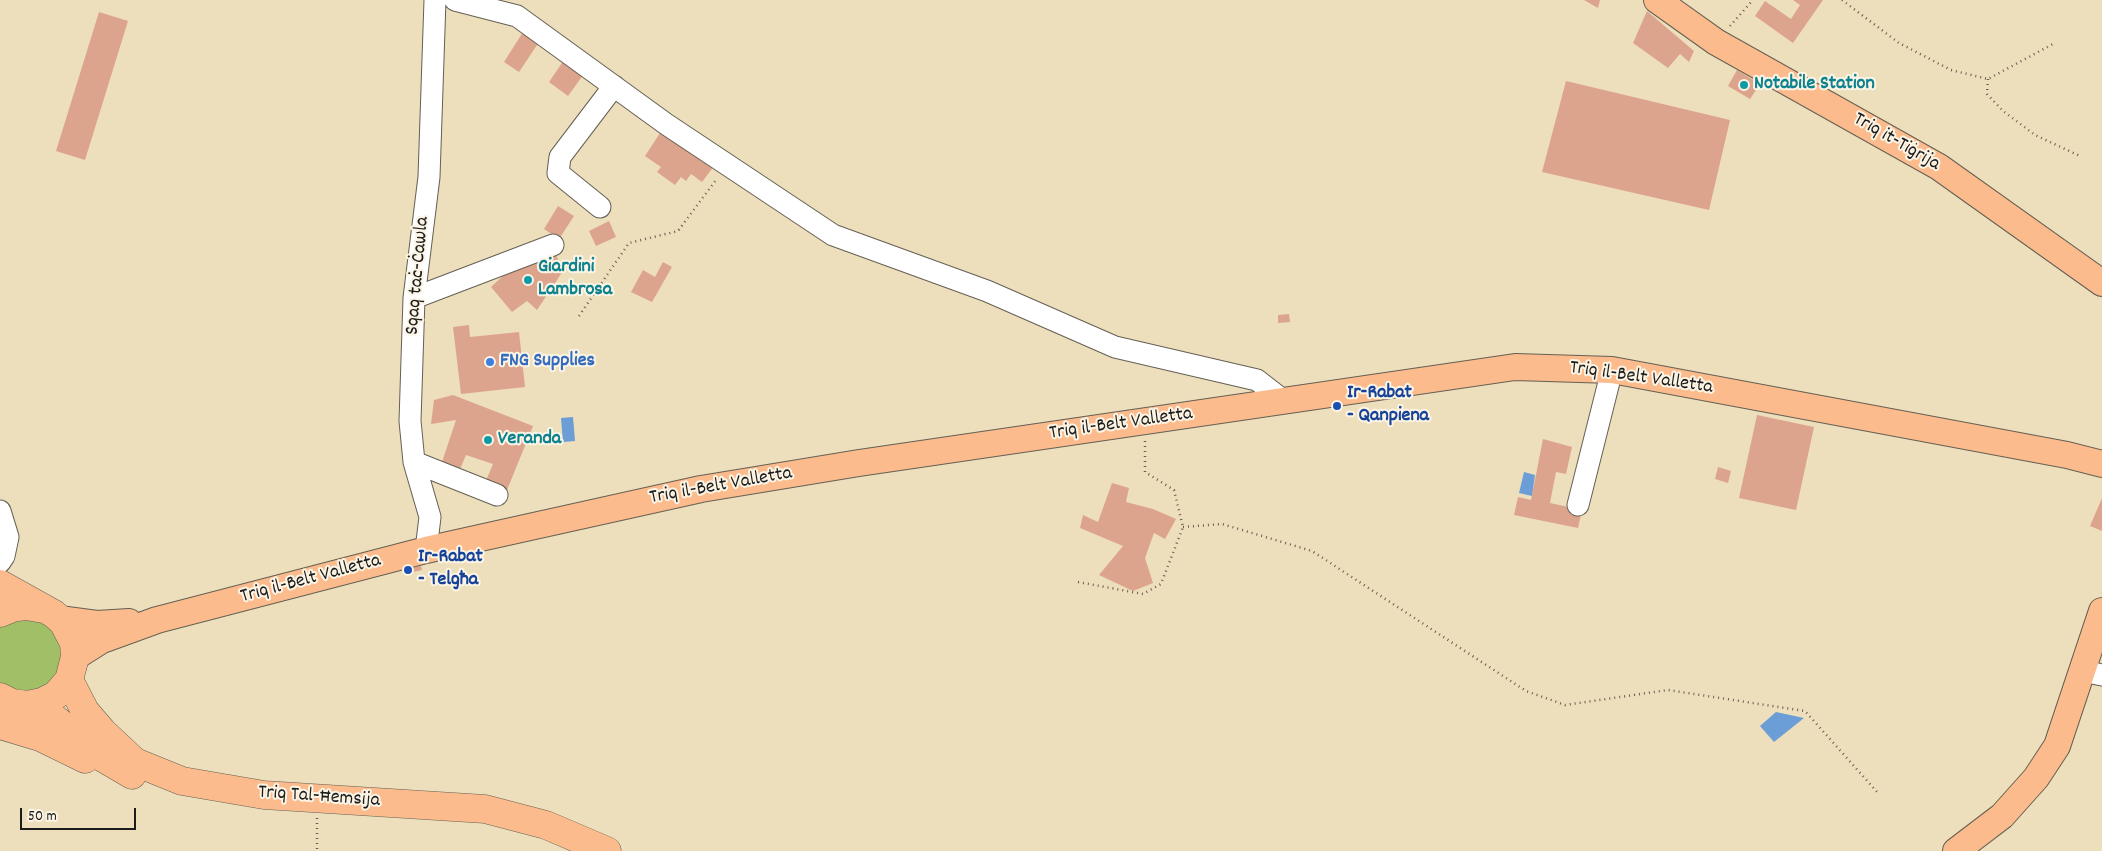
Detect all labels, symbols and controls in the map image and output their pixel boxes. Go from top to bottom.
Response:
place label: Notabile Station [1754,73,1875,97]
marker: Notabile Station [1738,79,1750,91]
street label: Triq it-Tiġrija [1848,108,1944,178]
street label: Sqaq taċ-Ċawla [402,216,436,336]
place label: Giardini Lambrosa [538,256,612,303]
marker: Giardini Lambrosa [522,274,534,286]
place label: FNG Supplies [500,350,595,374]
marker: FNG Supplies [484,356,496,368]
street label: Triq il-Belt Valletta [1568,357,1714,401]
place label: Ir-Rabat - Qanpiena [1347,382,1429,429]
marker: Ir-Rabat - Qanpiena [1331,400,1343,412]
street label: Triq il-Belt Valletta [1048,403,1194,447]
place label: Veranda [498,428,561,452]
marker: Veranda [482,434,494,446]
street label: Triq il-Belt Valletta [648,463,794,511]
place label: Ir-Rabat - Telgħa [418,546,483,593]
street label: Triq il-Belt Valletta [238,550,384,610]
marker: Ir-Rabat - Telgħa [402,564,414,576]
street label: Triq Tal-Ħemsija [257,782,381,814]
scale bar [22,798,139,830]
text: 50 m [28,806,57,828]

